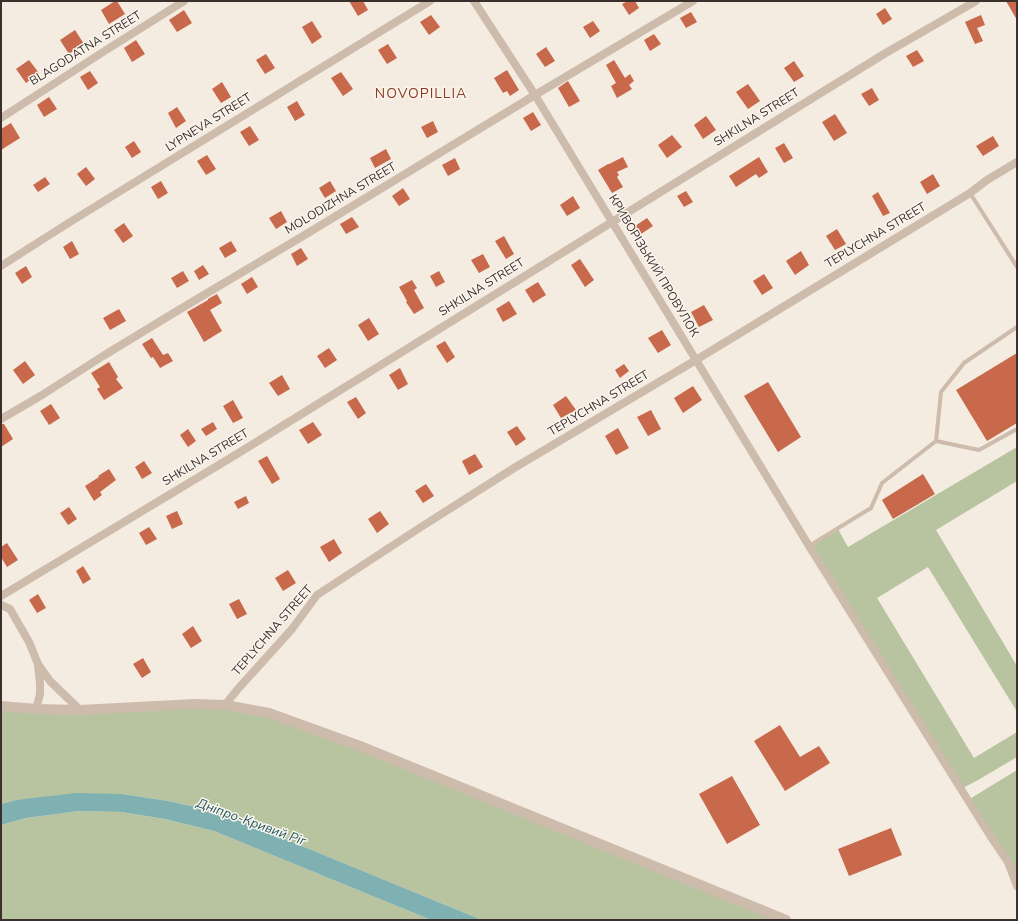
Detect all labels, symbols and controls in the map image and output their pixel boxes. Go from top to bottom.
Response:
street label: BLAGODATNA STREET [28,9,144,89]
street label: SHKILNA STREET [712,86,802,150]
district label: NOVOPILLIA [375,87,467,103]
street label: LYPNEVA STREET [163,91,255,155]
street label: MOLODIZHNA STREET [283,160,399,238]
street label: КРИВОРІЗЬКИЙ ПРОВУЛОК [605,192,701,340]
street label: TEPLYCHNA STREET [823,200,929,272]
street label: SHKILNA STREET [437,256,527,320]
street label: TEPLYCHNA STREET [546,368,652,440]
street label: SHKILNA STREET [160,427,252,489]
street label: TEPLYCHNA STREET [230,583,316,679]
water label: Дніпро-Кривий Ріг [194,796,308,850]

